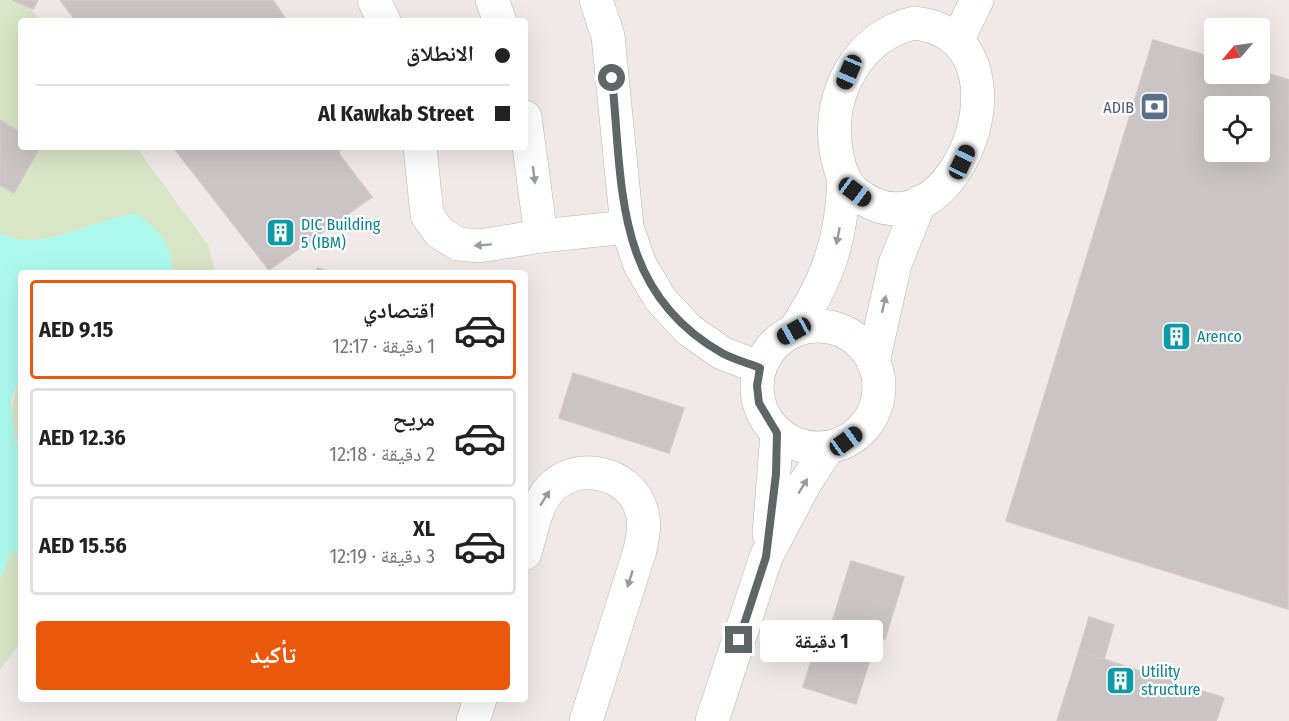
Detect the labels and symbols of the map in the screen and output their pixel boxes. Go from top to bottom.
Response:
north arrow [1204,18,1270,84]
car [834,52,864,92]
route start [598,64,625,91]
bank icon: ADIB [1139,91,1171,123]
place label: ADIB [1103,98,1134,117]
car [946,142,978,182]
one-way arrow [529,165,539,184]
car [835,174,875,210]
place label: DIC Building 5 (IBM) [301,215,381,252]
building icon: DIC Building 5 (IBM) [264,217,296,249]
one-way arrow [833,227,842,246]
one-way arrow [474,240,493,249]
one-way arrow [880,295,889,314]
car [774,314,814,348]
building icon: Arenco [1160,320,1192,352]
place label: Arenco [1197,327,1242,346]
car [826,423,866,459]
one-way arrow [798,477,808,494]
one-way arrow [539,490,550,506]
one-way arrow [625,570,635,588]
callout: 1 دقيقة [760,619,883,661]
route end [725,626,752,653]
place label: Utility structure [1141,662,1201,699]
building icon: Utility structure [1104,664,1136,696]

